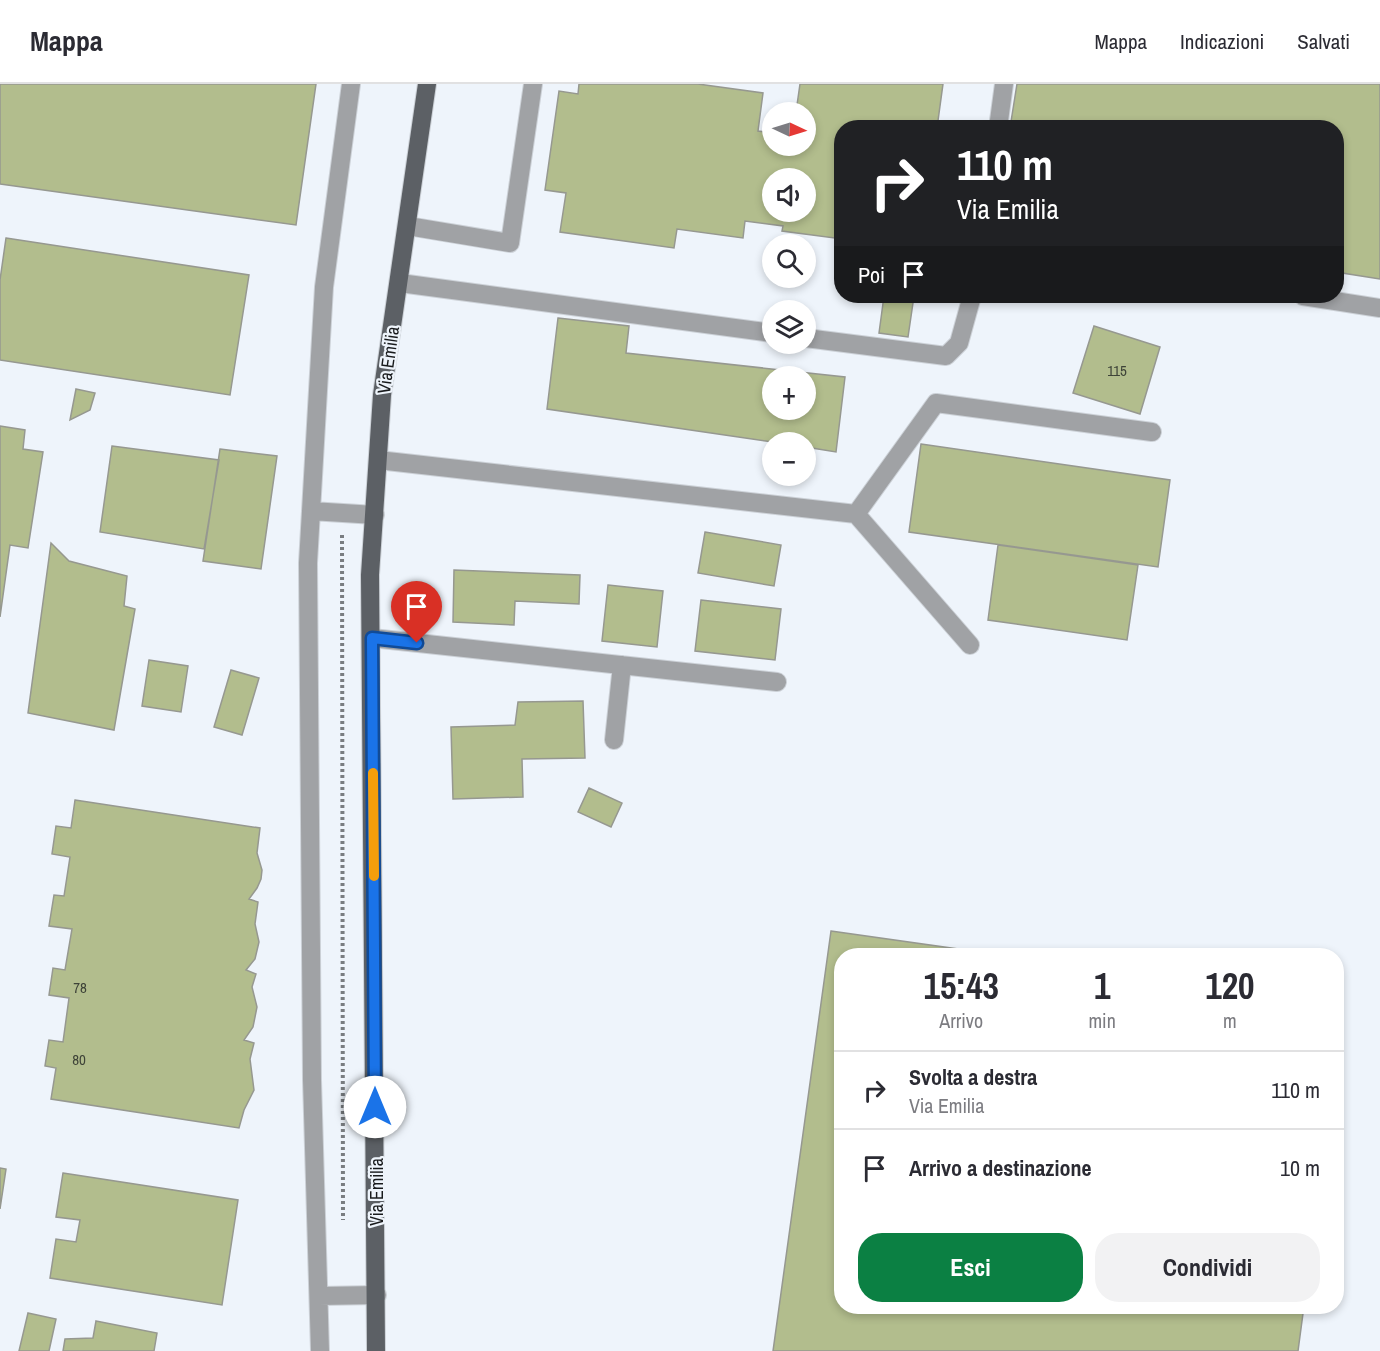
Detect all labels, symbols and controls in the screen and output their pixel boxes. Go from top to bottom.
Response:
text: Mappa [30,22,103,60]
text: Mappa [1094,27,1147,56]
text: Indicazioni [1180,27,1264,56]
text: Salvati [1297,27,1350,56]
north arrow [762,102,816,156]
map controls [762,102,816,486]
text: 110 m [957,137,1053,193]
icon: right [858,144,936,222]
button: sound [762,168,816,222]
text: Via Emilia [957,191,1059,227]
button: search [762,234,816,288]
icon: arrive [897,258,930,291]
text: Poi [858,260,885,290]
button: layers [762,300,816,354]
street label: Via Emilia [371,325,405,395]
house number: 115 [1107,360,1127,381]
button: + [762,366,816,420]
button: − [762,432,816,486]
pin [391,581,442,643]
icon: arrive [400,590,433,623]
text: 15:43 [923,962,999,1010]
text: 1 [1094,962,1110,1010]
text: 120 [1205,962,1255,1010]
house number: 78 [73,977,87,998]
text: Arrivo [939,1007,983,1034]
text: min [1088,1007,1116,1034]
text: m [1223,1007,1237,1034]
house number: 80 [72,1049,86,1070]
text: Svolta a destra [909,1062,1037,1092]
icon: right [858,1074,891,1107]
position arrow [343,1075,407,1139]
text: 110 m [1271,1075,1320,1105]
text: Via Emilia [909,1092,984,1119]
icon: arrive [858,1152,891,1185]
text: Arrivo a destinazione [909,1153,1091,1183]
text: 10 m [1280,1153,1320,1183]
street label: Via Emilia [364,1158,389,1226]
button: Esci [858,1233,1083,1302]
button: Condividi [1095,1233,1320,1302]

